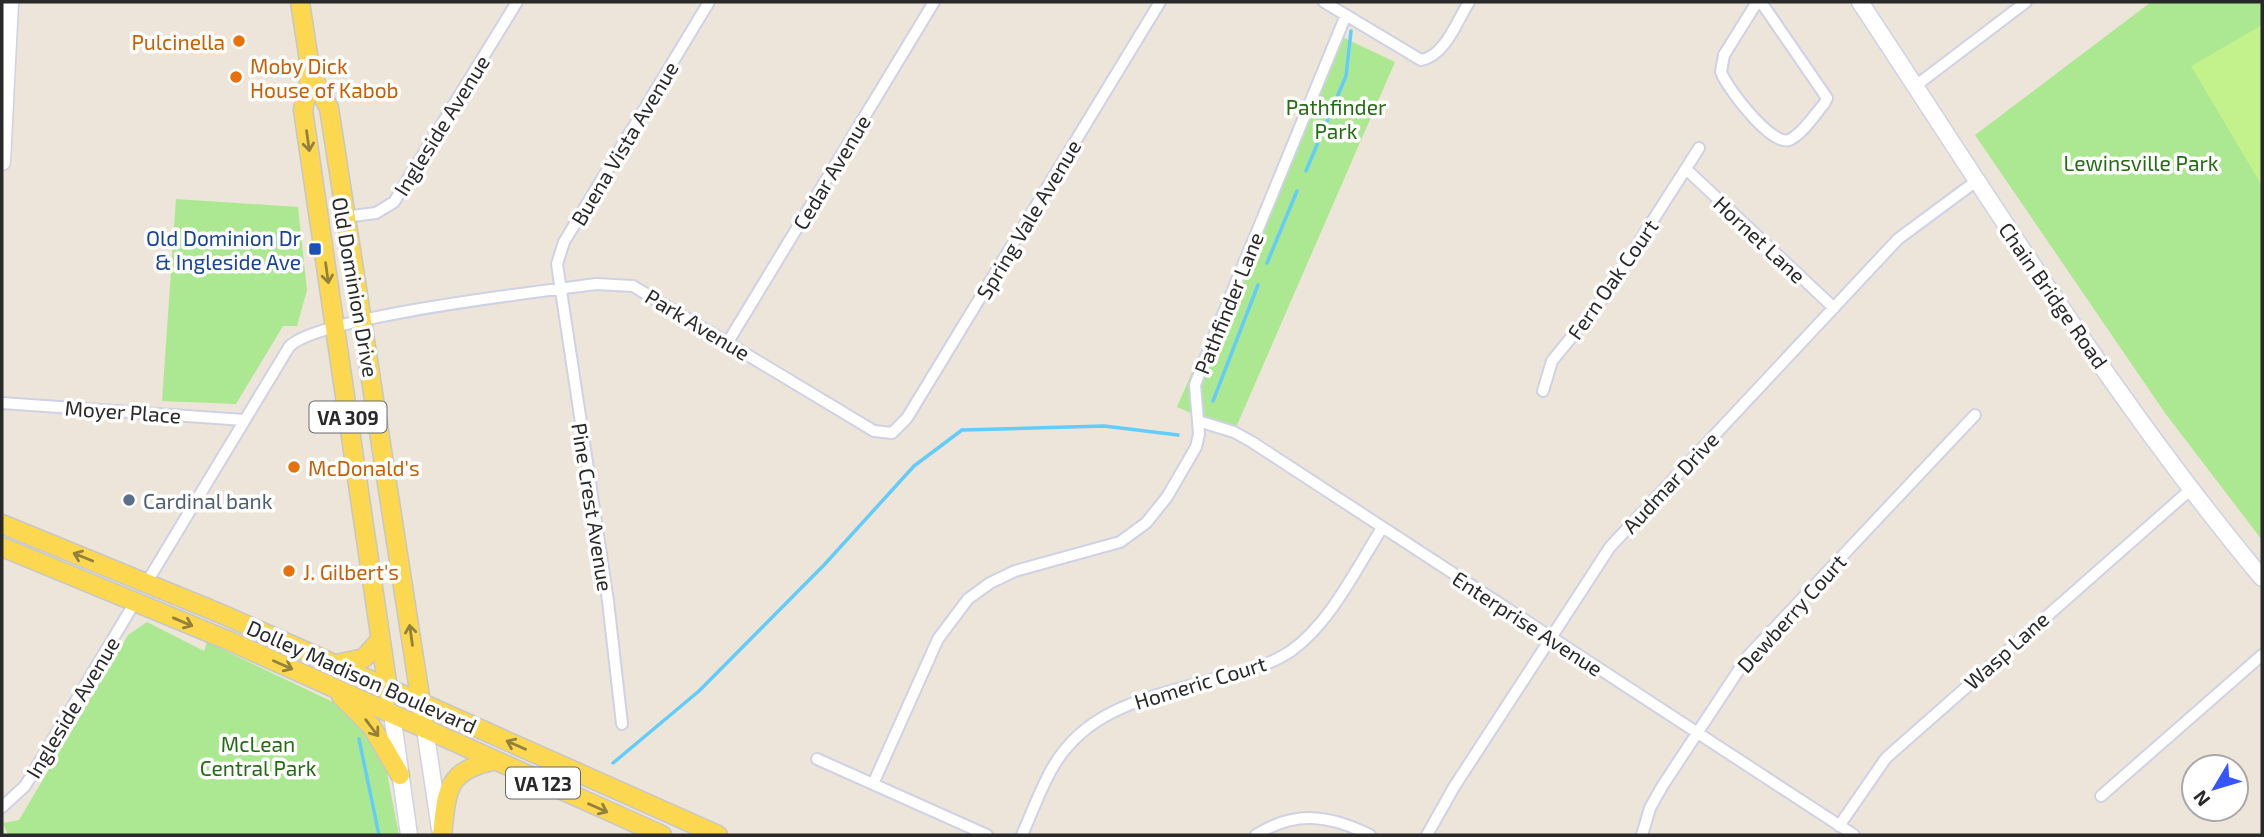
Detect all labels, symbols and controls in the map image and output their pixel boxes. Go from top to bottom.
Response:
place label: Pulcinella [131,29,225,54]
marker: Pulcinella [231,33,247,49]
street label: Ingleside Avenue [388,50,494,200]
place label: Moby Dick House of Kabob [250,53,399,102]
street label: Buena Vista Avenue [565,56,683,230]
marker: Moby Dick House of Kabob [228,69,244,85]
park label: Pathfinder Park [1286,94,1387,143]
street label: Cedar Avenue [787,110,875,234]
one-way arrow [302,129,315,152]
street label: Spring Vale Avenue [971,135,1085,303]
park label: Lewinsville Park [2063,150,2219,175]
street label: Hornet Lane [1709,190,1811,288]
street label: Old Dominion Drive [328,195,384,379]
street label: Fern Oak Court [1561,214,1663,344]
street label: Chain Bridge Road [1994,217,2114,373]
place label: Old Dominion Dr & Ingleside Ave [146,225,302,274]
street label: Pathfinder Lane [1188,228,1268,378]
marker: Old Dominion Dr & Ingleside Ave [307,241,323,257]
one-way arrow [321,261,334,284]
street label: Park Avenue [641,283,755,365]
street label: Moyer Place [64,394,182,428]
road number: VA 309 [310,402,386,432]
street label: Pine Crest Avenue [567,421,619,593]
street label: Audmar Drive [1617,426,1723,538]
place label: McDonald's [308,455,420,480]
marker: McDonald's [286,459,302,475]
place label: Cardinal bank [143,488,273,513]
marker: Cardinal bank [121,492,137,508]
one-way arrow [73,549,95,562]
street label: Dewberry Court [1731,549,1851,677]
place label: J. Gilbert's [303,559,399,584]
marker: J. Gilbert's [281,563,297,579]
street label: Enterprise Avenue [1448,565,1608,681]
street label: Wasp Lane [1959,606,2053,694]
street label: Dolley Madison Boulevard [243,614,481,738]
one-way arrow [172,616,193,629]
one-way arrow [404,624,417,647]
street label: Ingleside Avenue [20,632,124,782]
street label: Homeric Court [1131,650,1269,714]
one-way arrow [272,659,293,672]
one-way arrow [364,718,379,737]
park label: McLean Central Park [200,731,317,780]
one-way arrow [506,738,528,751]
north arrow [2180,753,2250,823]
road number: VA 123 [506,768,580,798]
text: N [2188,786,2214,811]
one-way arrow [587,802,608,815]

